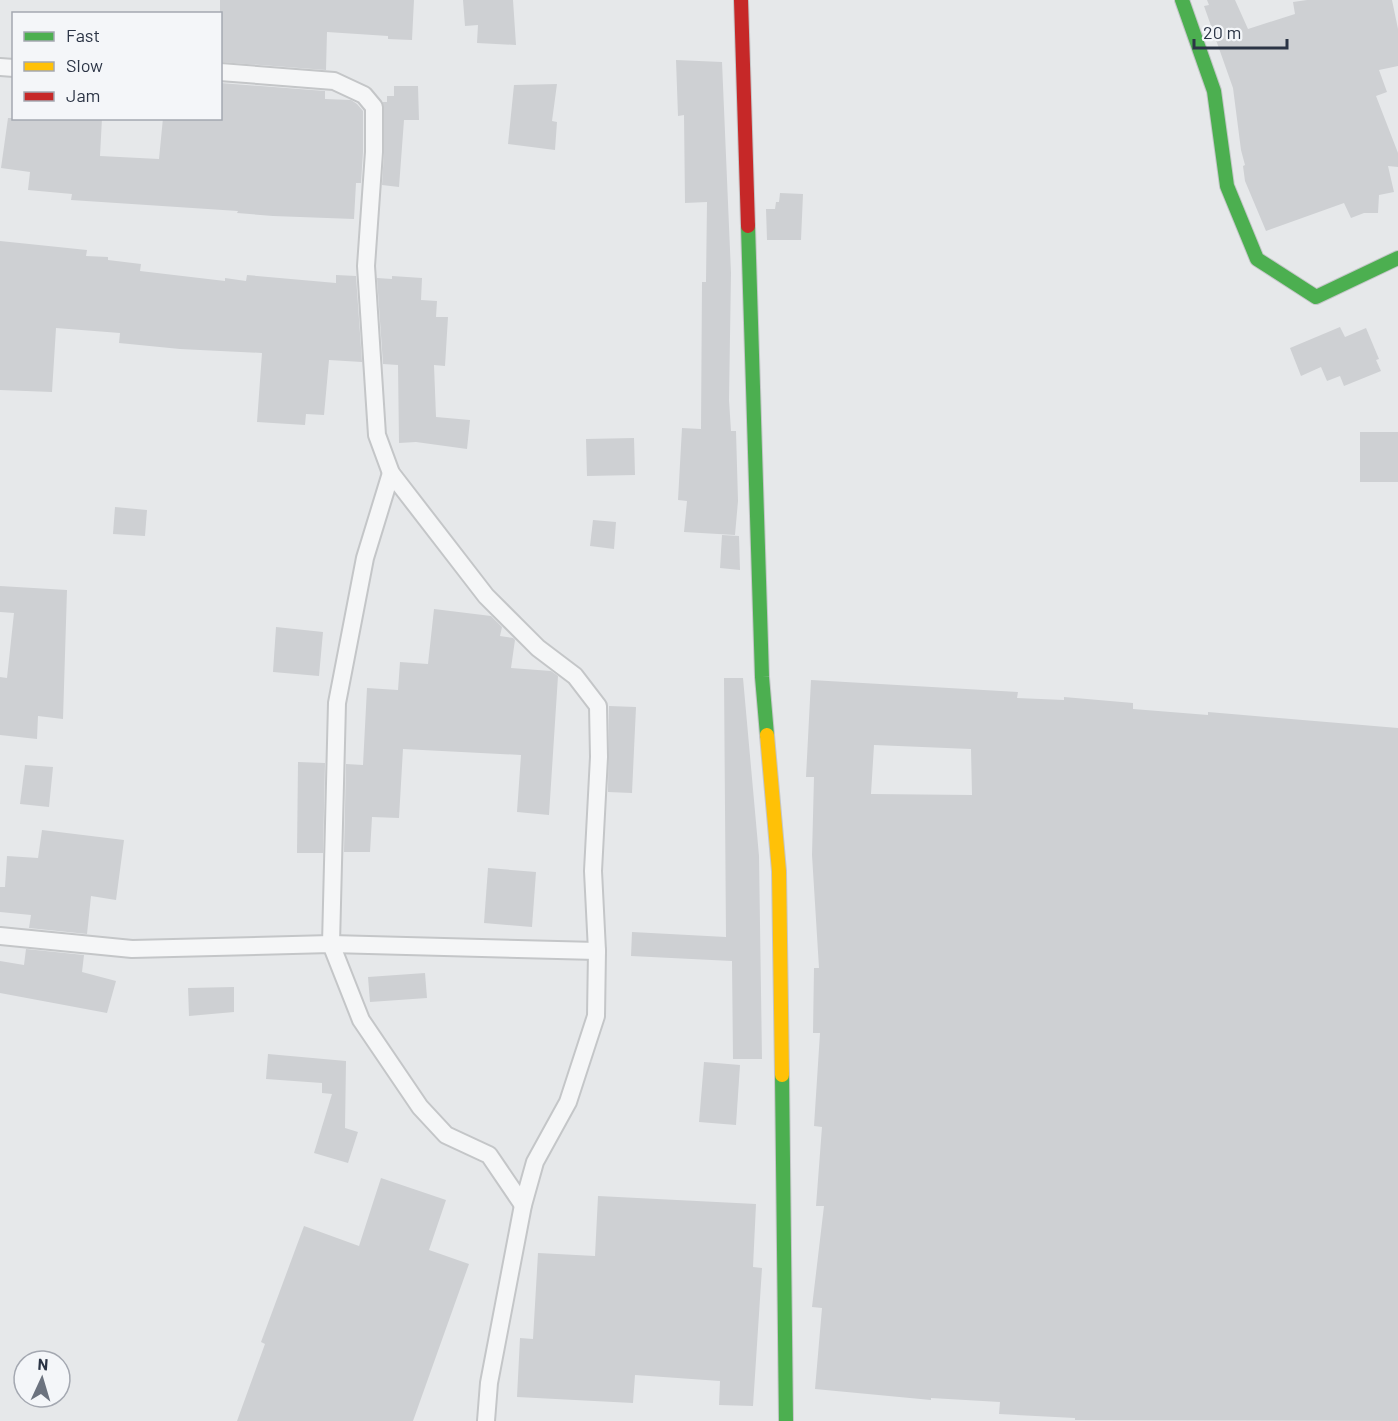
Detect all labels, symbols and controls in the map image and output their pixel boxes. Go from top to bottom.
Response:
legend [12,12,222,120]
scale bar [1194,12,1287,50]
text: 20 m [1203,21,1241,43]
text: Fast [66,24,100,46]
text: Slow [66,54,103,76]
text: Jam [66,84,100,106]
north arrow [12,1349,72,1409]
text: N [37,1354,49,1373]

